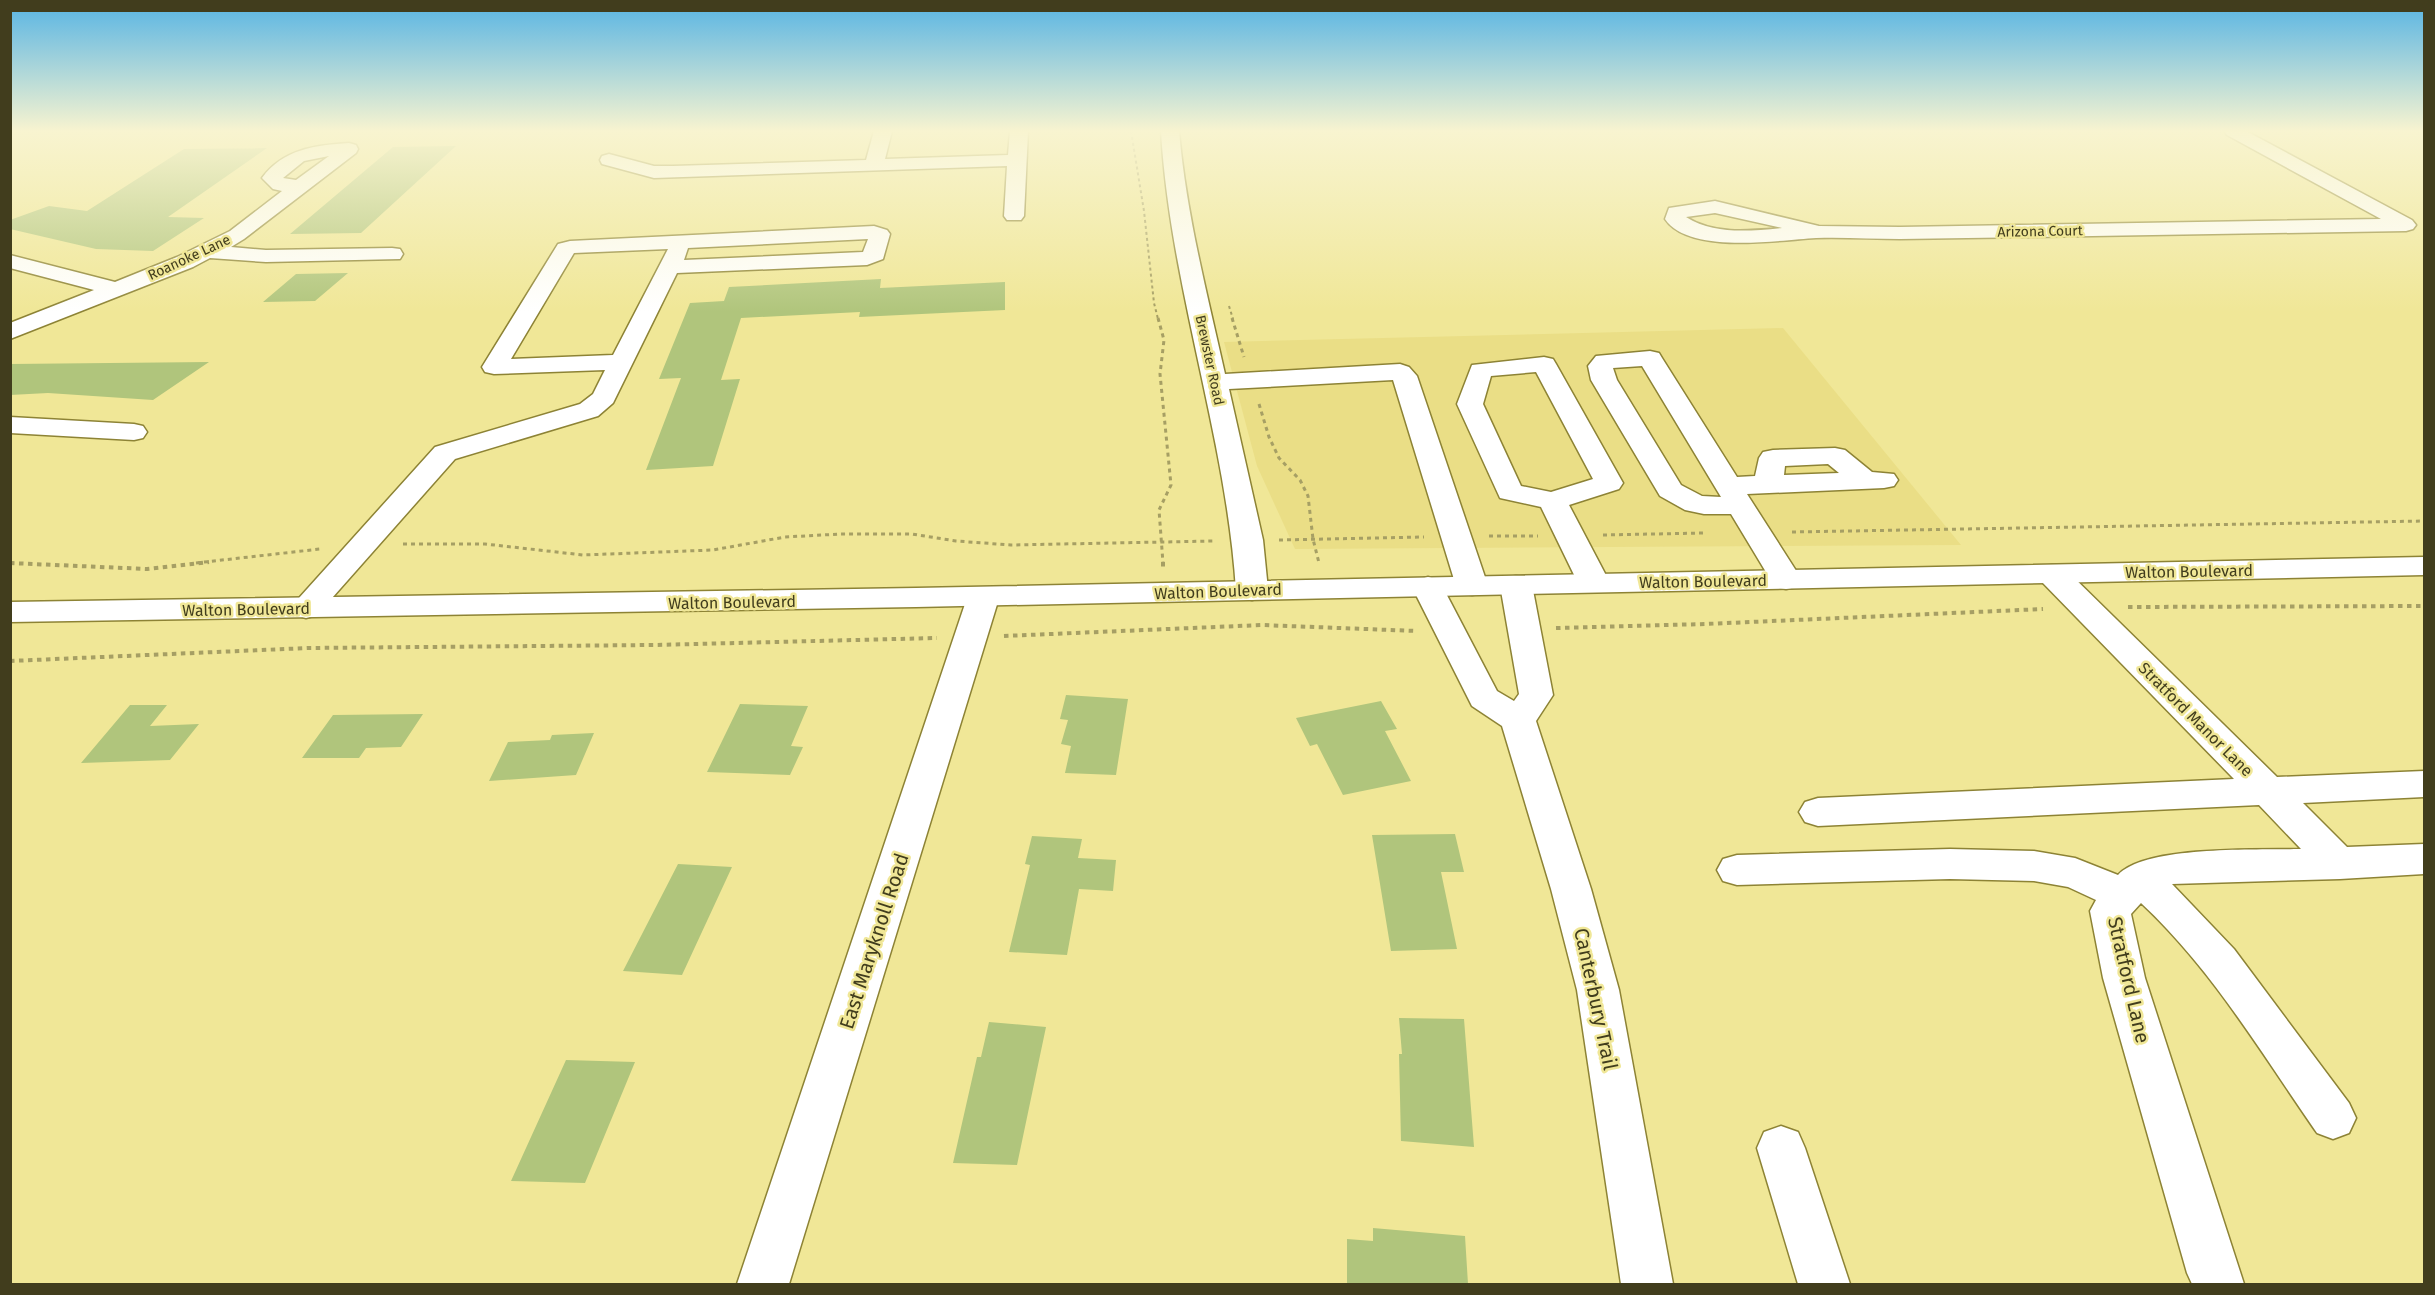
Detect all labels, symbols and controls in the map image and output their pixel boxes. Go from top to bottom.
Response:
street label: Arizona Court [1997,222,2084,241]
street label: Roanoke Lane [145,231,233,284]
street label: Brewster Road [1192,314,1227,407]
street label: Walton Boulevard [2125,561,2253,582]
street label: Walton Boulevard [1639,571,1767,592]
street label: Walton Boulevard [1154,580,1282,603]
street label: Walton Boulevard [668,592,796,613]
street label: Walton Boulevard [182,599,310,620]
street label: Stratford Manor Lane [2135,658,2257,780]
street label: East Maryknoll Road [834,850,914,1032]
street label: Stratford Lane [2103,914,2155,1046]
street label: Canterbury Trail [1569,926,1623,1072]

